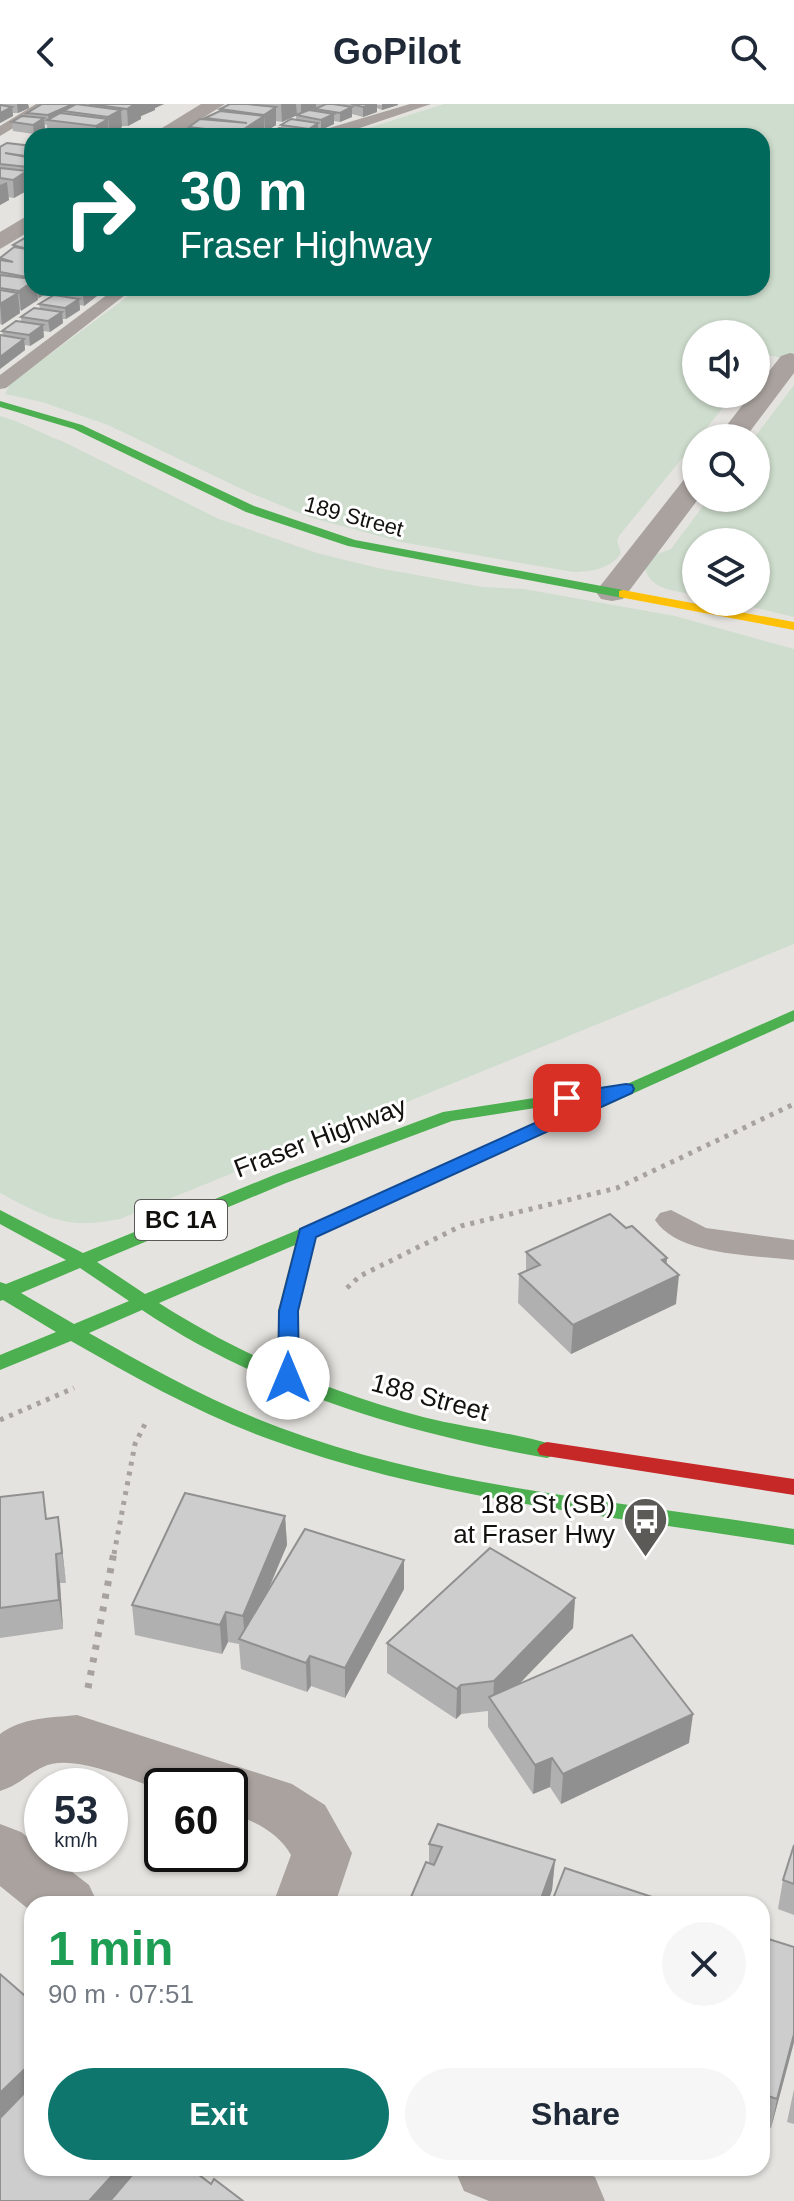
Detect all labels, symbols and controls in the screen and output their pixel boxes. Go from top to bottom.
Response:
icon: back [24,30,68,74]
icon: search [726,30,770,74]
text: GoPilot [333,31,461,72]
text: 30 m [180,159,308,222]
icon: right [48,160,152,264]
text: Fraser Highway [180,225,432,266]
map controls [682,320,770,616]
button: sound [682,320,770,408]
button: search [682,424,770,512]
street label: 189 Street [302,491,406,542]
button: layers [682,528,770,616]
pin [533,1064,601,1132]
icon: arrive [545,1076,589,1120]
street label: Fraser Highway [230,1090,410,1184]
road number: BC 1A [135,1200,227,1240]
position arrow [246,1336,330,1420]
street label: 188 Street [368,1367,493,1427]
place label: 188 St (SB) at Fraser Hwy [453,1489,615,1549]
bus stop icon: 188 St (SB) at Fraser Hwy [622,1495,670,1558]
speed limit sign: 60 [144,1768,248,1872]
text: 53 [54,1788,98,1832]
text: km/h [54,1829,98,1851]
text: 1 min [48,1922,173,1975]
button: close [662,1922,746,2006]
text: 90 m · 07:51 [48,1979,194,2009]
button: Exit [48,2068,389,2160]
button: Share [405,2068,746,2160]

